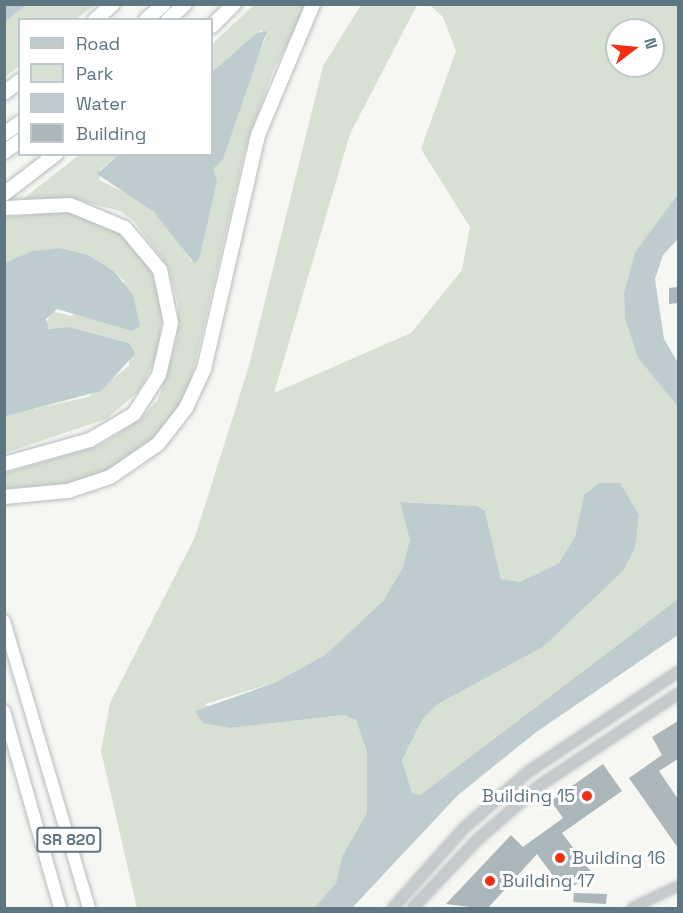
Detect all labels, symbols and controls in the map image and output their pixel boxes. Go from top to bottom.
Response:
legend [18,18,213,156]
north arrow [605,18,665,78]
text: Road [76,32,120,55]
text: N [639,35,662,51]
text: Park [76,62,113,85]
text: Water [76,92,127,115]
text: Building [76,122,146,145]
place label: Building 15 [482,785,575,807]
marker: Building 15 [580,789,594,803]
road number: SR 820 [36,827,102,853]
place label: Building 16 [572,847,665,869]
marker: Building 16 [553,851,567,865]
place label: Building 17 [502,870,595,892]
marker: Building 17 [483,874,497,888]

